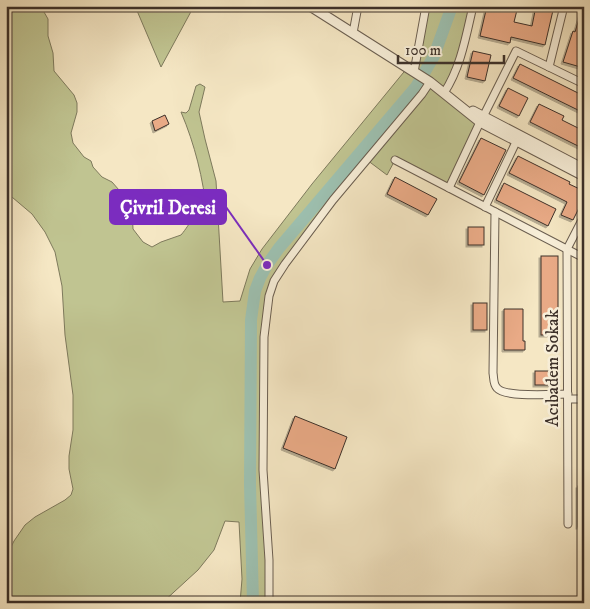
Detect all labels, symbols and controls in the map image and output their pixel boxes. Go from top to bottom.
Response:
scale bar [398,32,504,64]
text: 100 m [405,41,441,60]
callout: Çivril Deresi [110,190,226,224]
text: Çivril Deresi [120,197,216,220]
street label: Acıbadem Sokak [542,309,564,427]

